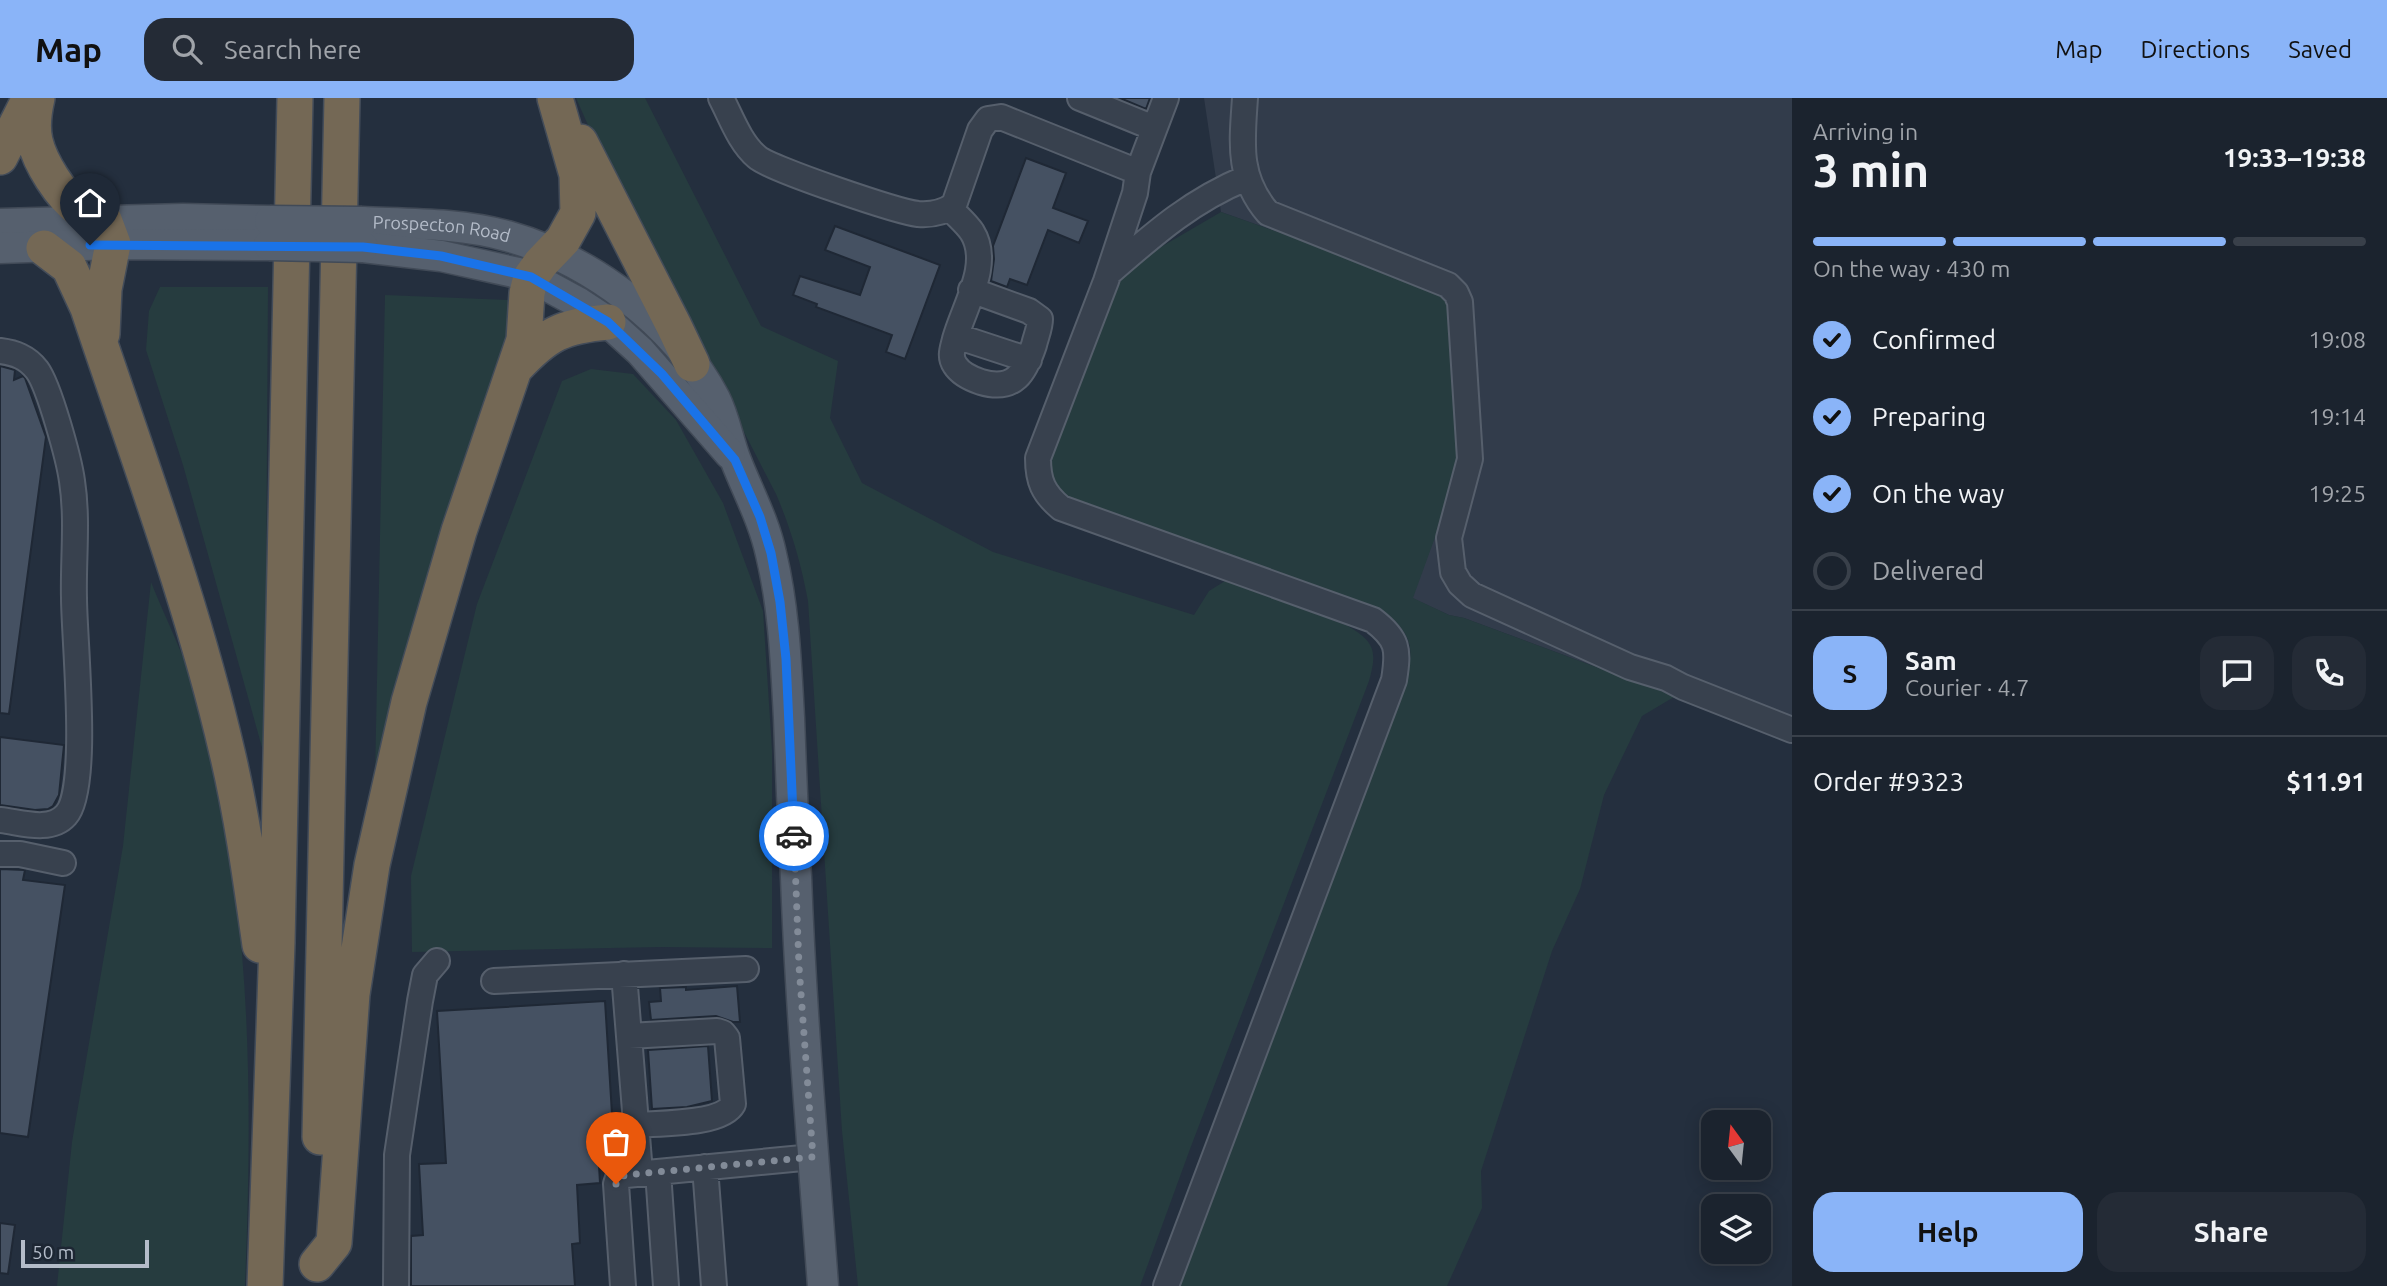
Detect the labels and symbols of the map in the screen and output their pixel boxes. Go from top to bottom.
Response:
pin [60,173,120,245]
street label: Prospecton Road [373,211,513,245]
courier [759,801,829,871]
north arrow [1701,1110,1771,1180]
pin [586,1112,646,1184]
scale bar [21,1237,149,1269]

